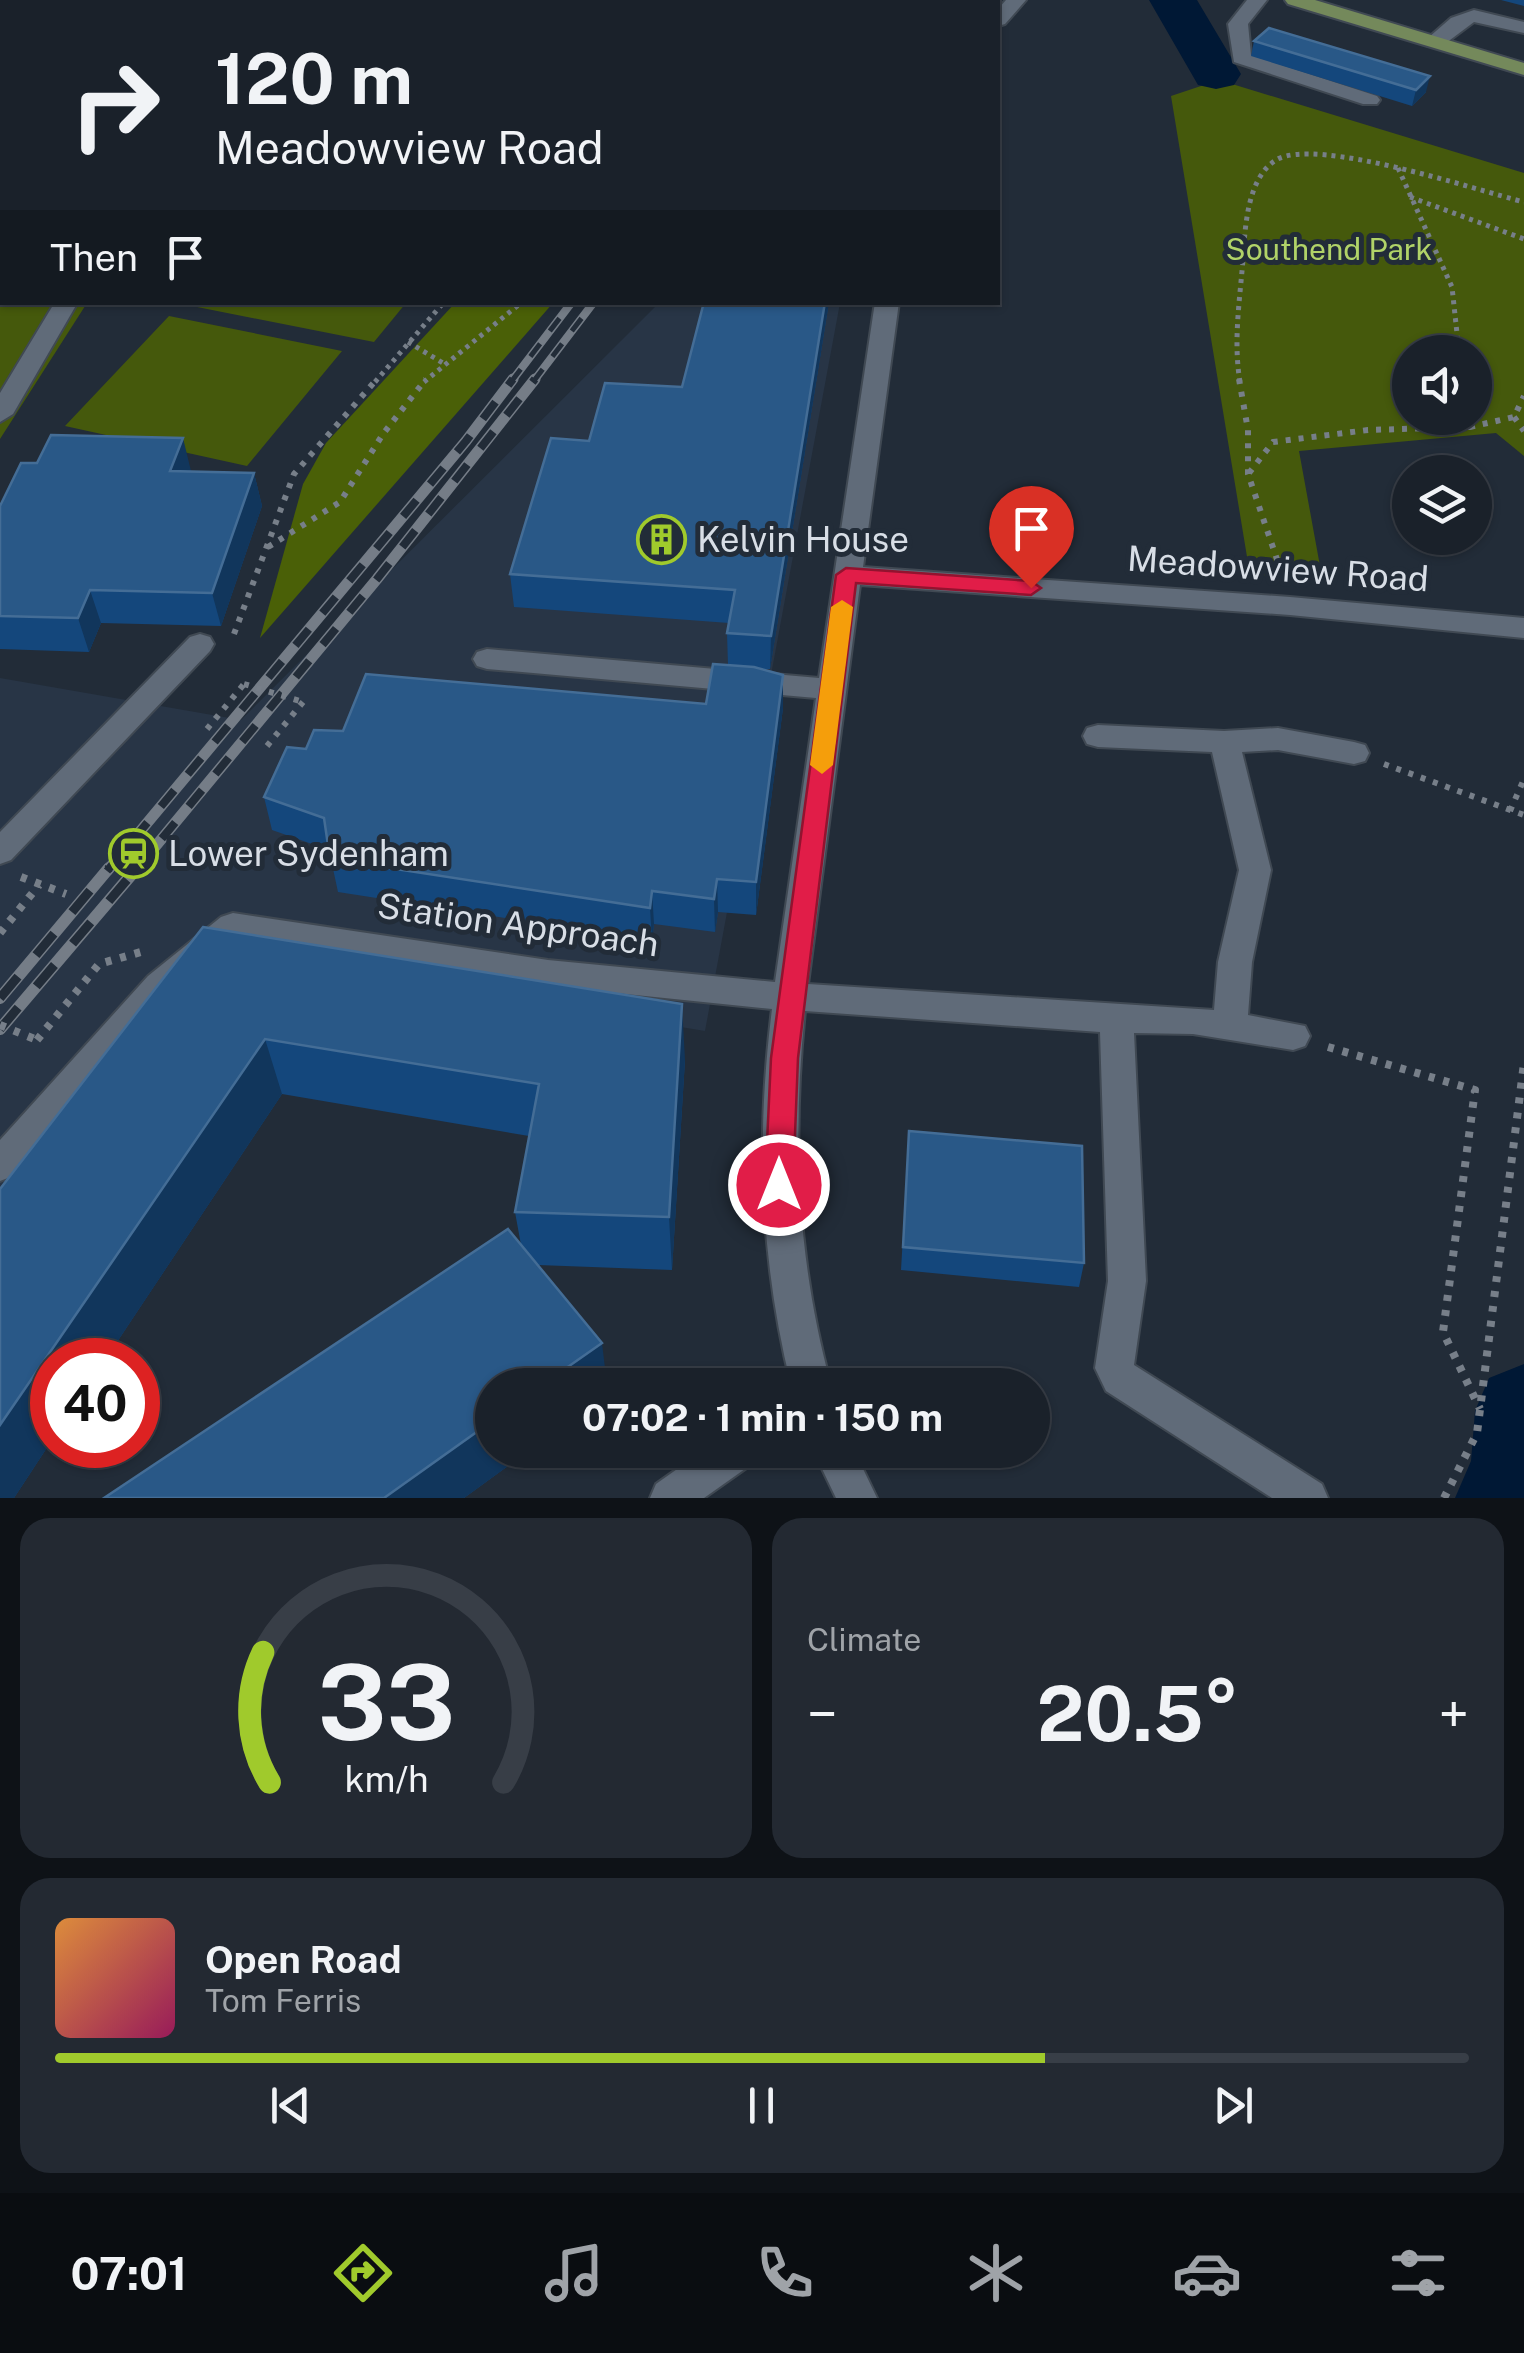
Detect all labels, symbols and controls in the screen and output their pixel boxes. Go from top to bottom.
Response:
text: 120 m [215,37,413,120]
icon: right [50,40,180,170]
text: Meadowview Road [215,121,604,174]
icon: arrive [158,230,213,285]
park label: Southend Park [1226,231,1432,267]
text: Then [50,235,138,280]
map controls [1392,335,1492,555]
button: sound [1392,335,1492,435]
button: layers [1392,455,1492,555]
pin [989,486,1074,589]
icon: arrive [1004,501,1059,556]
building icon: Kelvin House [636,514,688,566]
place label: Kelvin House [697,519,909,560]
street label: Meadowview Road [1126,538,1430,599]
station icon: Lower Sydenham [107,828,159,880]
place label: Lower Sydenham [168,833,449,874]
street label: Station Approach [375,884,661,965]
position arrow [727,1133,831,1237]
speed limit sign: 40 [30,1338,160,1468]
text: 07:02 · 1 min · 150 m [582,1395,943,1440]
text: Climate [807,1621,921,1658]
text: 33 [317,1641,455,1763]
text: 20.5° [1037,1670,1239,1758]
text: − [807,1682,838,1746]
text: + [1438,1682,1469,1746]
text: km/h [344,1758,428,1800]
text: Open Road [205,1937,402,1982]
text: Tom Ferris [205,1982,361,2019]
icon: previous [263,2078,318,2133]
icon: pause [734,2078,789,2133]
icon: next [1206,2078,1261,2133]
icon: directions [328,2238,398,2308]
icon: music [539,2238,609,2308]
icon: phone [750,2238,820,2308]
icon: climate [961,2238,1031,2308]
icon: car [1172,2238,1242,2308]
icon: filters [1383,2238,1453,2308]
text: 07:01 [71,2247,187,2300]

